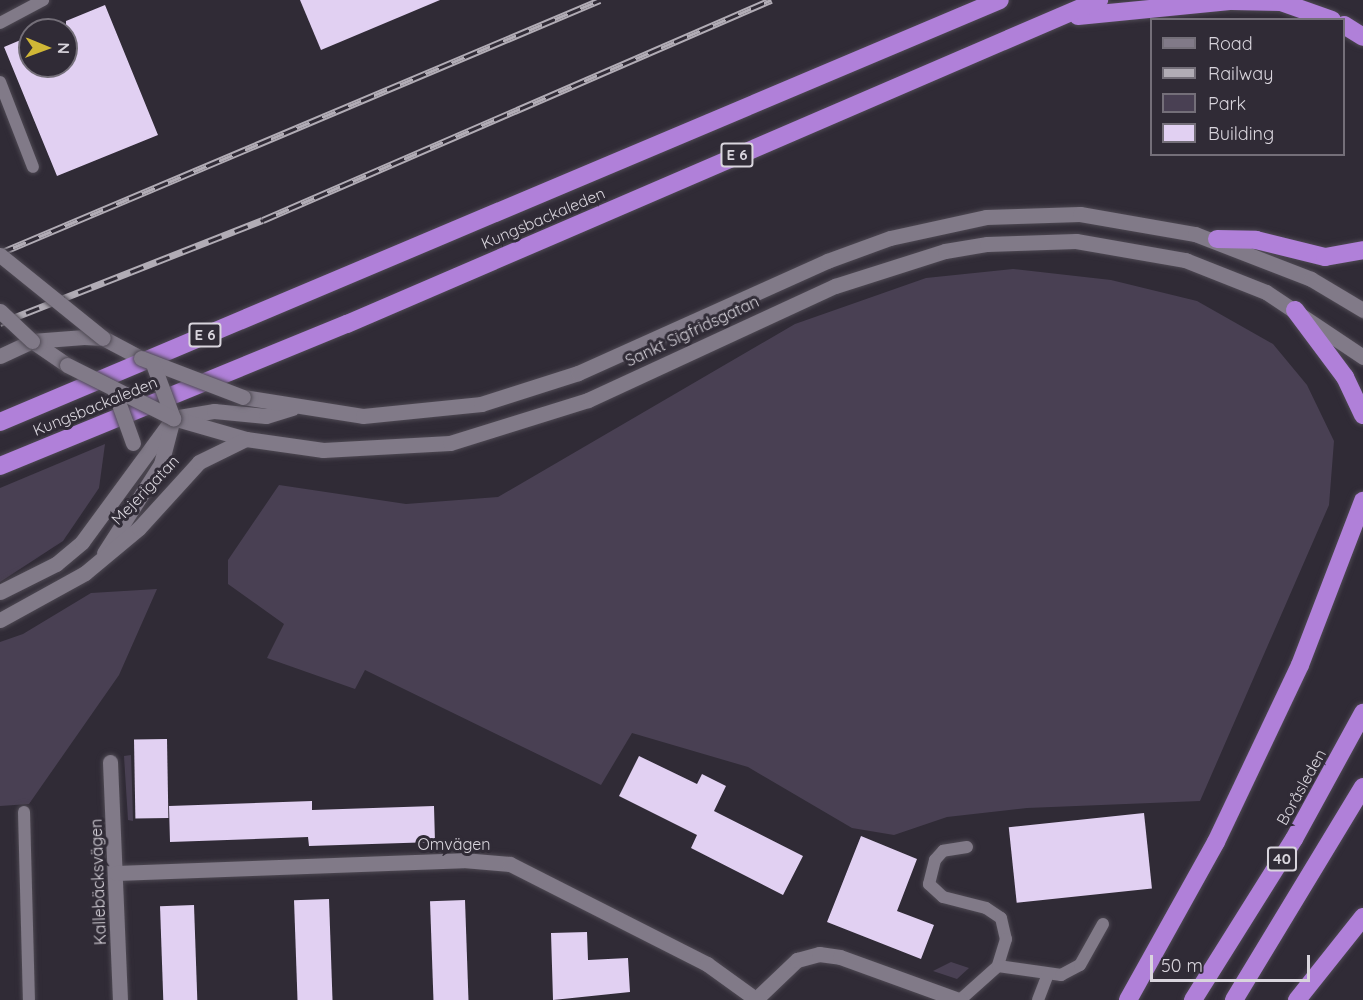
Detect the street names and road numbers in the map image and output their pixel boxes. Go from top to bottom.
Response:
road number: E 6 [719,143,755,167]
street label: Kungsbackaleden [478,183,608,253]
street label: Sankt Sigfridsgatan [622,292,762,370]
road number: E 6 [187,323,223,347]
street label: Kungsbackaleden [30,372,160,440]
street label: Mejerigatan [107,451,183,529]
street label: Boråsleden [1272,746,1330,828]
street label: Kallebäcksvägen [86,818,110,946]
street label: Omvägen [418,834,490,854]
road number: 40 [1266,847,1298,871]

